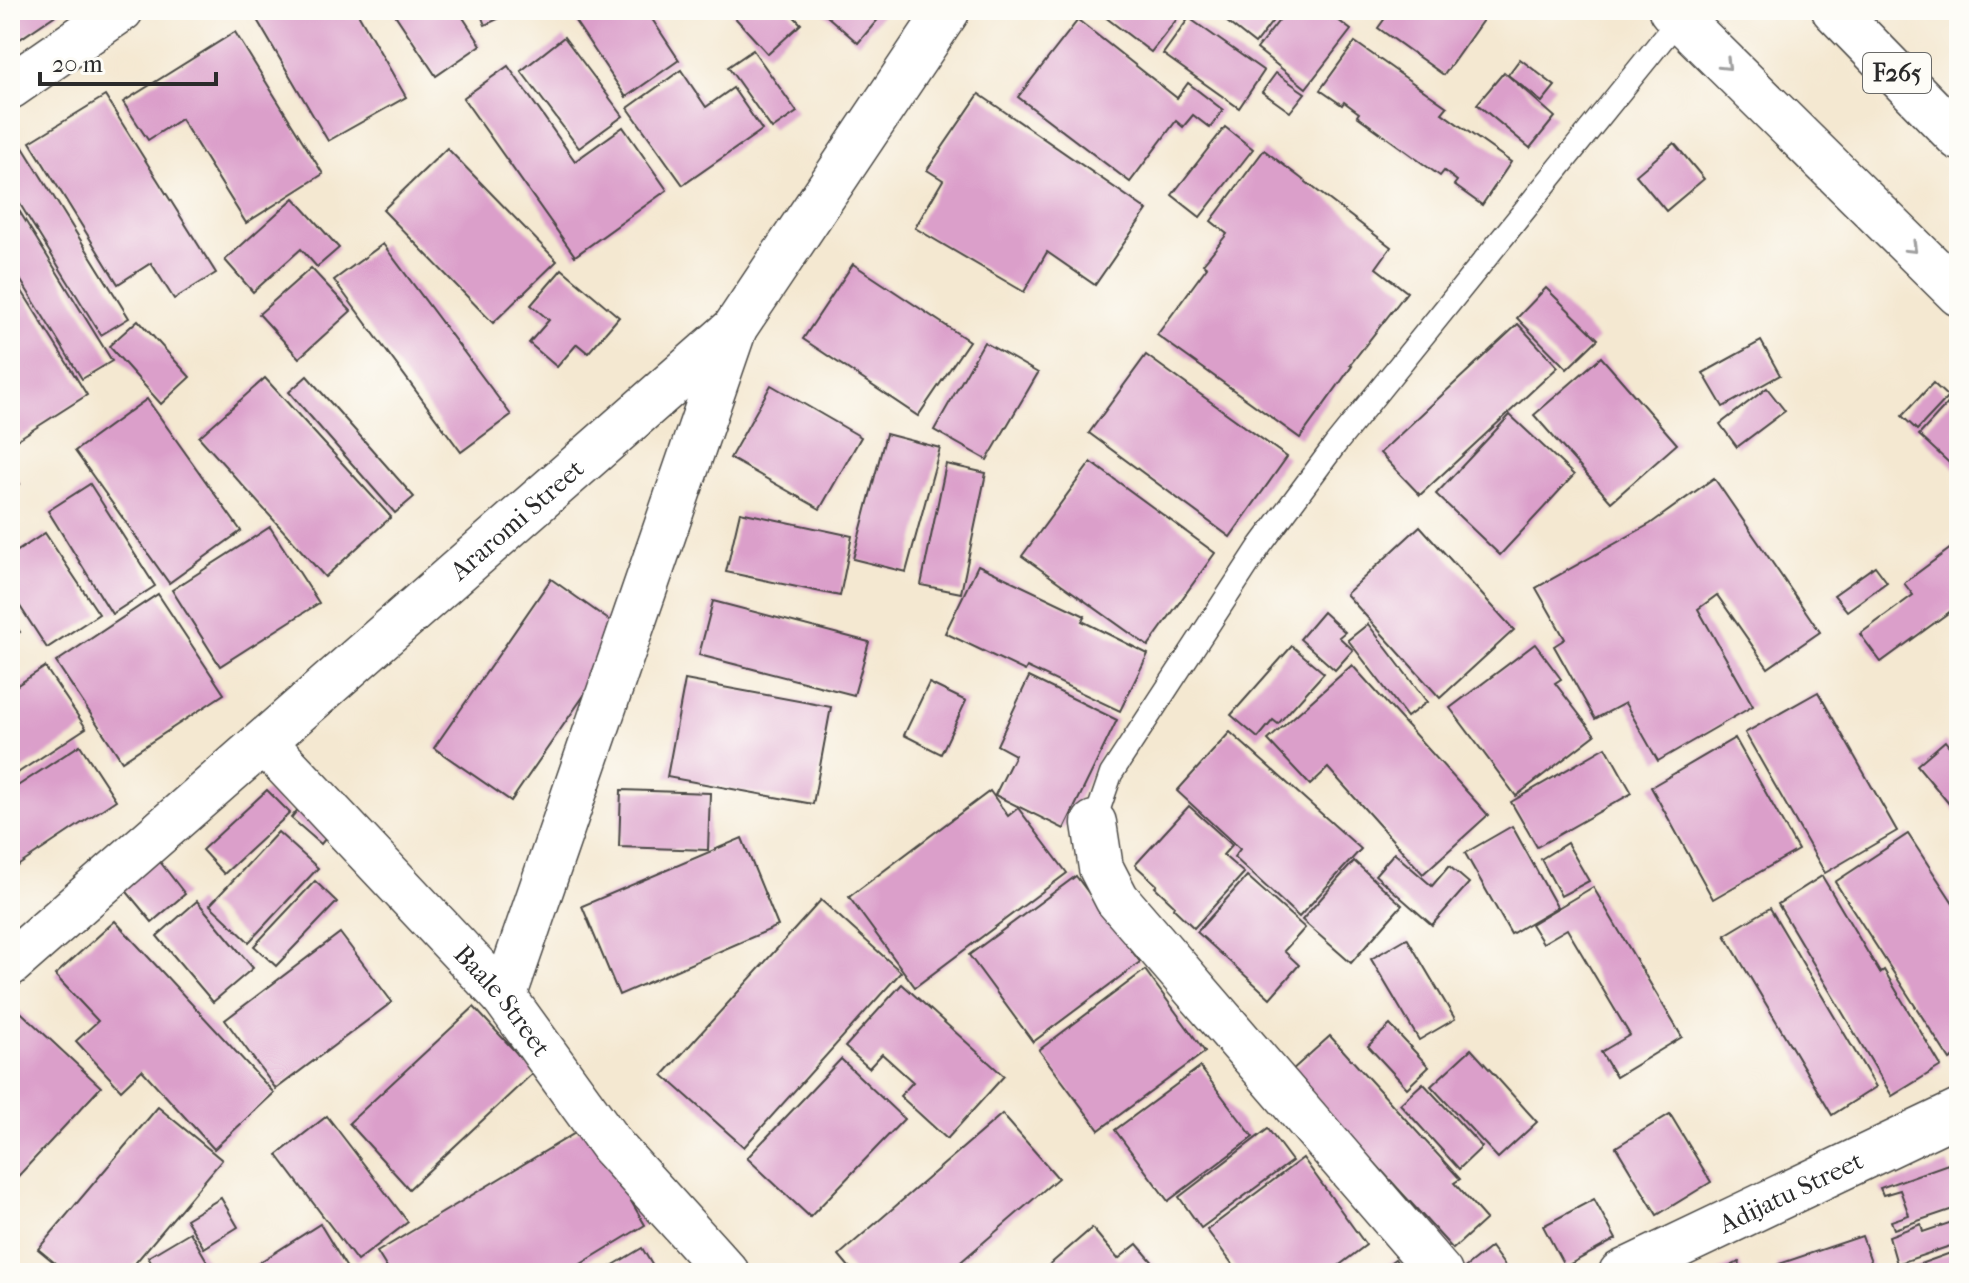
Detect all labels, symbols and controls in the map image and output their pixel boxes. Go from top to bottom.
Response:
scale bar [40,36,216,86]
text: 20 m [52,50,103,78]
road number: F265 [1863,53,1931,93]
one-way arrow [1717,56,1731,71]
one-way arrow [1903,238,1917,253]
street label: Araromi Street [443,452,590,587]
street label: Baale Street [448,939,558,1063]
street label: Adijatu Street [1713,1144,1868,1240]

